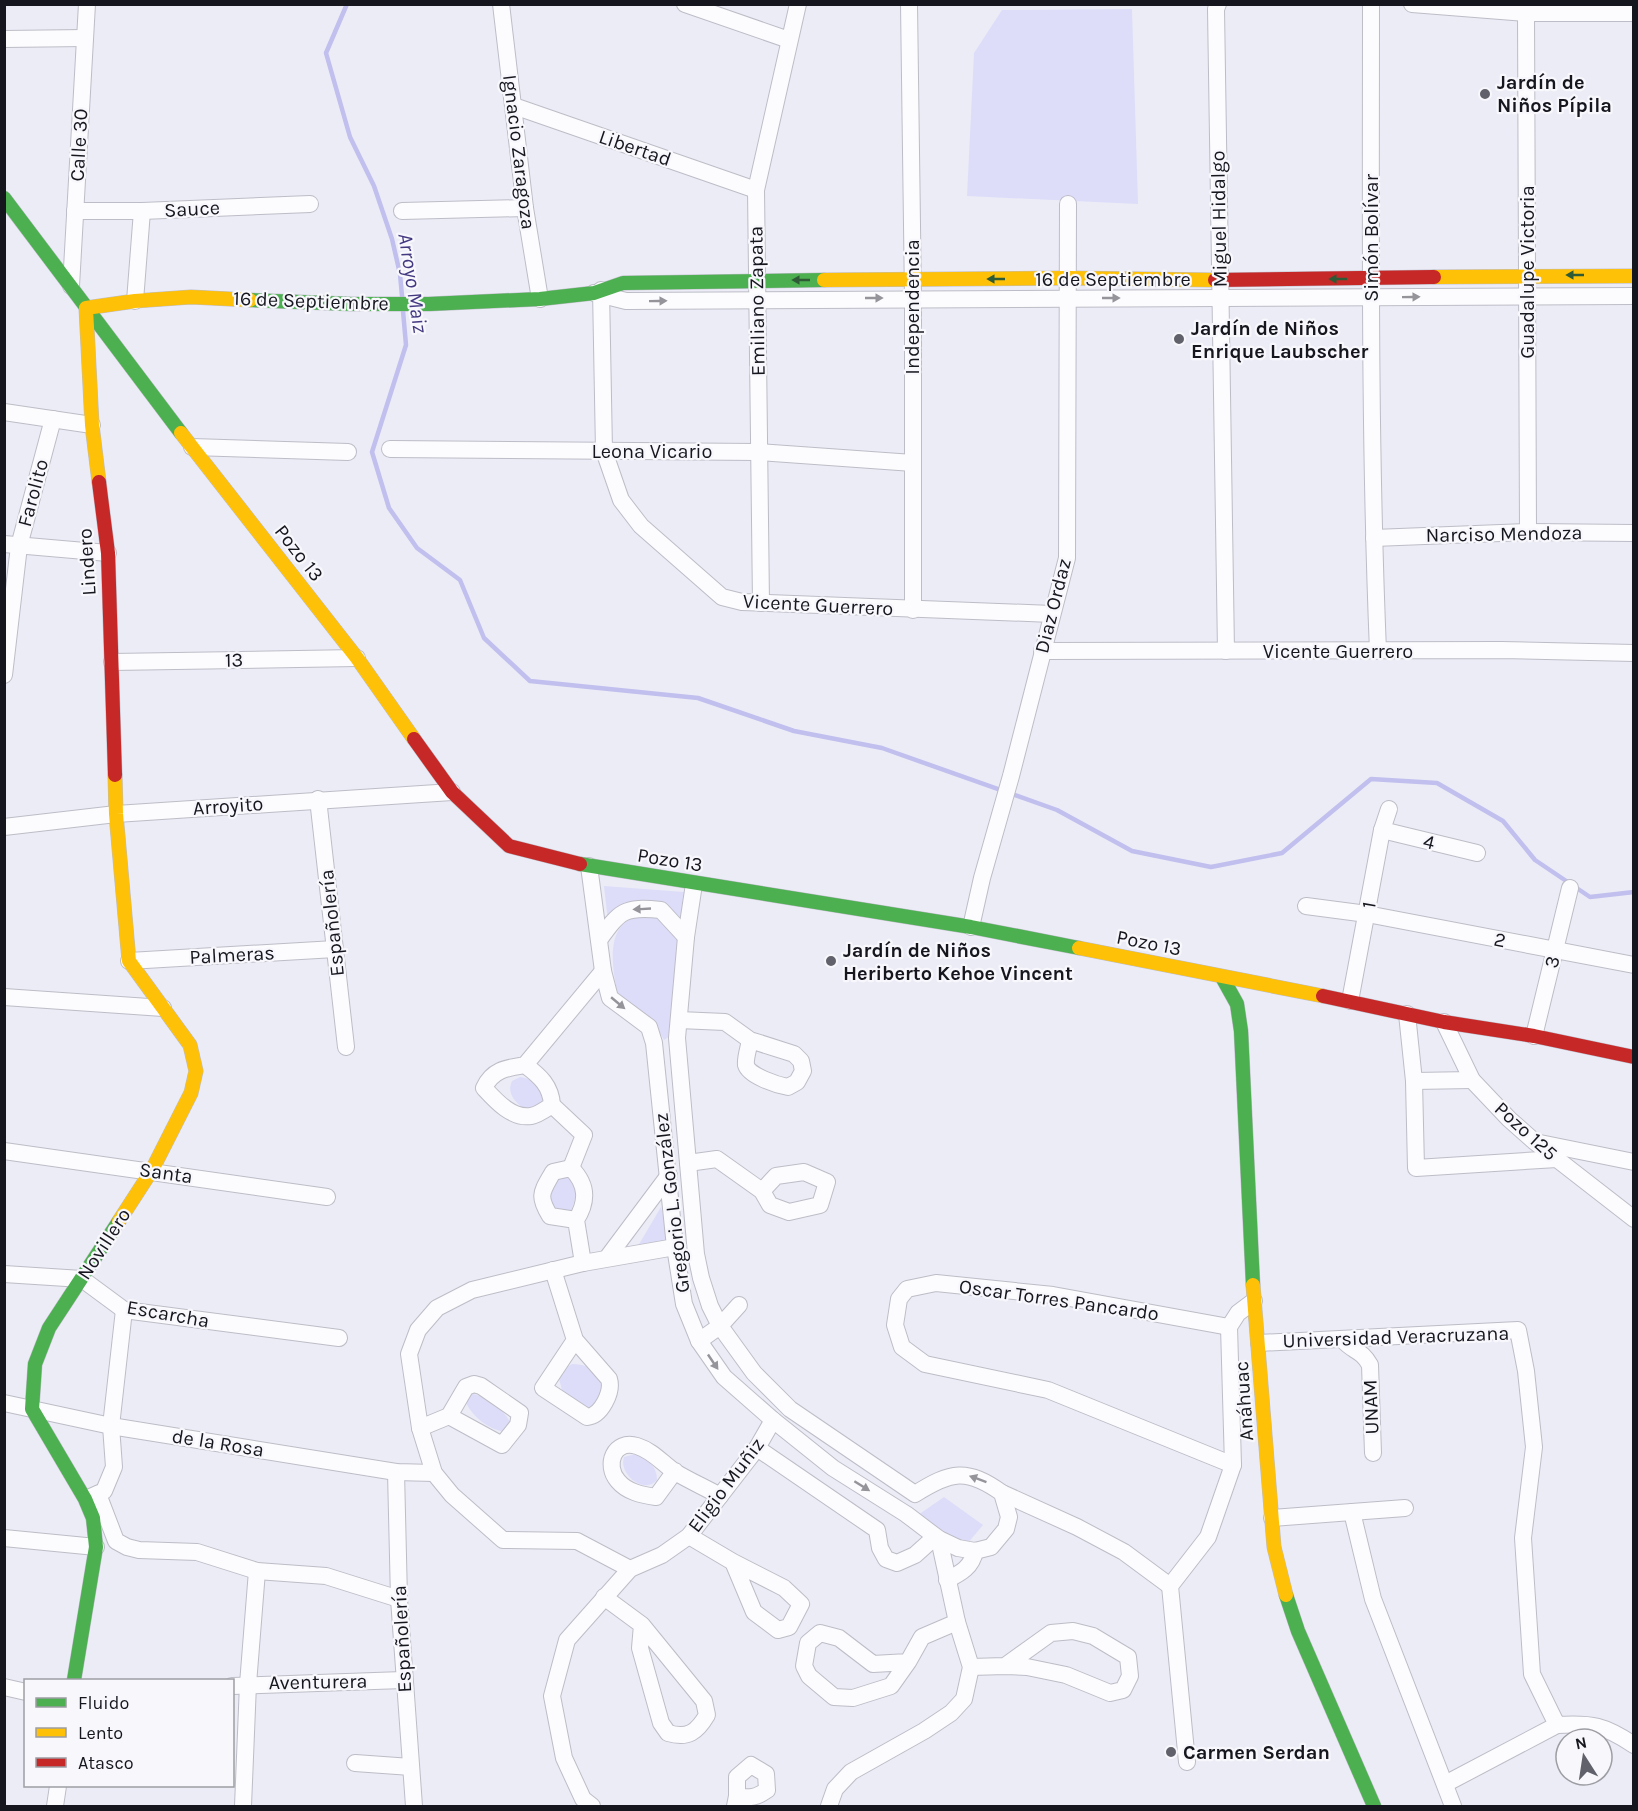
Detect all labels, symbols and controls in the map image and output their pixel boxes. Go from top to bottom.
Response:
place label: Jardín de Niños Pípila [1497,71,1612,117]
street label: Ignacio Zaragoza [498,73,540,231]
marker: Jardín de Niños Pípila [1478,87,1492,101]
street label: Calle 30 [66,108,92,182]
street label: Libertad [596,125,674,171]
street label: Miguel Hidalgo [1206,150,1232,288]
street label: Simón Bolívar [1360,173,1383,302]
street label: Guadalupe Victoria [1516,185,1539,359]
street label: Sauce [164,196,220,222]
street label: Emiliano Zapata [744,226,770,376]
water label: Arroyo Maiz [393,231,433,335]
street label: Independencia [901,239,924,375]
street label: 16 de Septiembre [1035,268,1191,291]
one-way arrow [1566,270,1585,280]
one-way arrow [987,274,1006,284]
one-way arrow [1329,274,1348,284]
one-way arrow [792,275,811,285]
street label: 16 de Septiembre [233,287,389,315]
one-way arrow [865,293,884,303]
one-way arrow [1102,293,1121,303]
one-way arrow [1402,293,1421,302]
one-way arrow [649,296,668,305]
place label: Jardín de Niños Enrique Laubscher [1191,317,1369,363]
marker: Jardín de Niños Enrique Laubscher [1172,332,1186,346]
street label: Leona Vicario [591,440,713,463]
street label: Farolito [13,457,53,529]
street label: Pozo 13 [270,520,328,586]
street label: Narciso Mendoza [1425,521,1583,547]
street label: Lindero [73,527,101,597]
street label: Diaz Ordaz [1030,556,1076,656]
street label: Vicente Guerrero [742,590,894,620]
street label: Vicente Guerrero [1263,640,1413,663]
street label: 13 [225,648,243,672]
street label: Arroyito [192,792,264,820]
street label: 4 [1421,829,1437,855]
street label: Pozo 13 [636,844,704,876]
street label: Españolería [315,868,349,978]
street label: 1 [1357,900,1381,910]
one-way arrow [632,905,651,914]
street label: Pozo 13 [1115,925,1183,961]
street label: 2 [1492,928,1508,952]
place label: Jardín de Niños Heriberto Kehoe Vincent [843,939,1073,985]
street label: Palmeras [189,941,275,969]
street label: 3 [1539,953,1565,971]
marker: Jardín de Niños Heriberto Kehoe Vincent [824,954,838,968]
one-way arrow [610,996,625,1009]
street label: Pozo 125 [1490,1097,1562,1165]
street label: Gregorio L. González [650,1112,694,1294]
street label: Santa [138,1158,194,1188]
street label: Novillero [73,1204,135,1284]
street label: Oscar Torres Pancardo [958,1275,1160,1325]
street label: Escarcha [125,1295,211,1333]
street label: Universidad Veracruzana [1282,1322,1510,1352]
one-way arrow [707,1354,718,1370]
street label: Anáhuac [1230,1360,1258,1442]
street label: UNAM [1359,1379,1383,1435]
street label: de la Rosa [170,1424,266,1462]
street label: Eligio Muñiz [683,1433,769,1537]
one-way arrow [969,1474,987,1484]
one-way arrow [854,1481,870,1492]
street label: Españolería [388,1585,416,1693]
street label: Aventurera [268,1670,368,1694]
legend [24,1679,234,1787]
text: Fluido [78,1692,129,1714]
text: Lento [78,1722,123,1744]
north arrow [1554,1727,1614,1787]
text: N [1573,1732,1589,1753]
place label: Carmen Serdan [1183,1741,1330,1764]
marker: Carmen Serdan [1164,1745,1178,1759]
text: Atasco [78,1752,134,1774]

